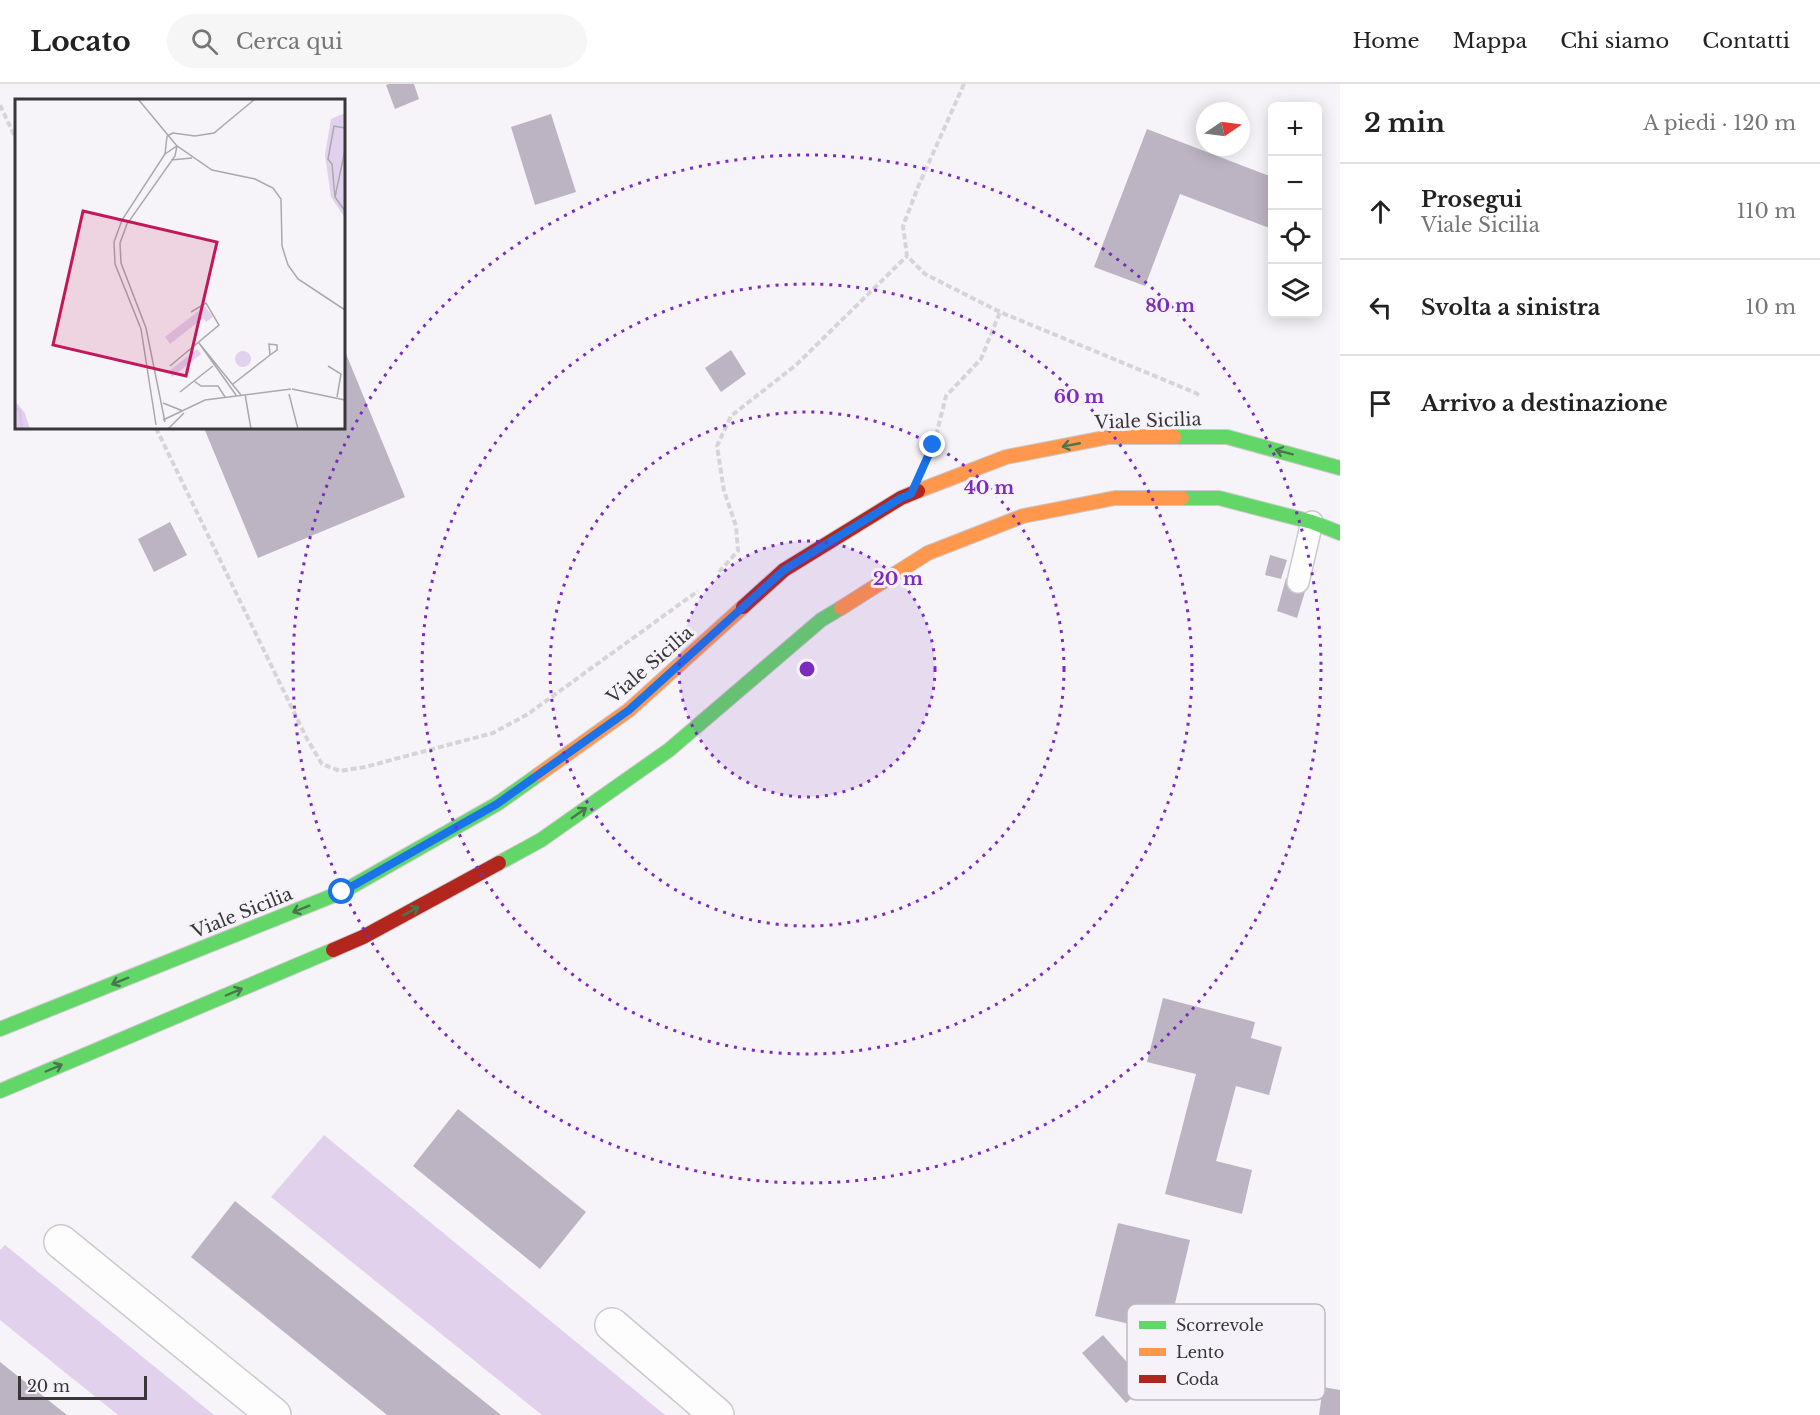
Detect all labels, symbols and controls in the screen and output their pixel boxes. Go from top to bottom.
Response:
search box [167,14,587,68]
text: Locato [30,24,131,59]
icon: search [188,25,221,58]
text: Cerca qui [236,28,343,55]
text: Home [1352,28,1420,54]
text: Mappa [1453,28,1527,54]
text: Chi siamo [1560,28,1669,54]
text: Contatti [1702,28,1790,54]
inset map [15,99,345,429]
north arrow [1196,102,1250,156]
map controls [1268,102,1322,318]
button: + [1268,102,1322,156]
text: 2 min [1364,107,1445,139]
text: A piedi · 120 m [1644,111,1796,135]
button: − [1268,156,1322,210]
text: Prosegui [1421,186,1522,213]
icon: ahead [1364,195,1397,228]
text: 110 m [1737,199,1796,223]
button: locate [1268,210,1322,264]
text: Viale Sicilia [1421,213,1540,237]
button: layers [1268,264,1322,318]
icon: left [1364,291,1397,324]
text: Svolta a sinistra [1421,294,1600,321]
text: 80 m [1145,295,1195,317]
text: 10 m [1746,295,1796,319]
text: 60 m [1054,386,1104,408]
icon: arrive [1364,387,1397,420]
text: Arrivo a destinazione [1421,390,1668,417]
street label: Viale Sicilia [1093,408,1202,434]
route end [919,431,945,457]
one-way arrow [1061,440,1081,451]
one-way arrow [1275,446,1294,457]
text: 40 m [964,477,1014,499]
text: 20 m [873,568,923,590]
street label: Viale Sicilia [602,622,698,709]
centre of rings [797,659,817,679]
one-way arrow [571,807,587,819]
route start [328,878,354,904]
street label: Viale Sicilia [187,883,296,944]
one-way arrow [293,904,311,915]
one-way arrow [402,905,419,917]
one-way arrow [111,976,130,987]
one-way arrow [224,986,242,997]
one-way arrow [44,1062,63,1073]
legend [1127,1304,1325,1400]
text: Scorrevole [1176,1315,1264,1335]
text: Lento [1176,1342,1224,1362]
text: Coda [1176,1369,1219,1389]
scale bar [18,1373,147,1400]
text: 20 m [27,1376,70,1396]

